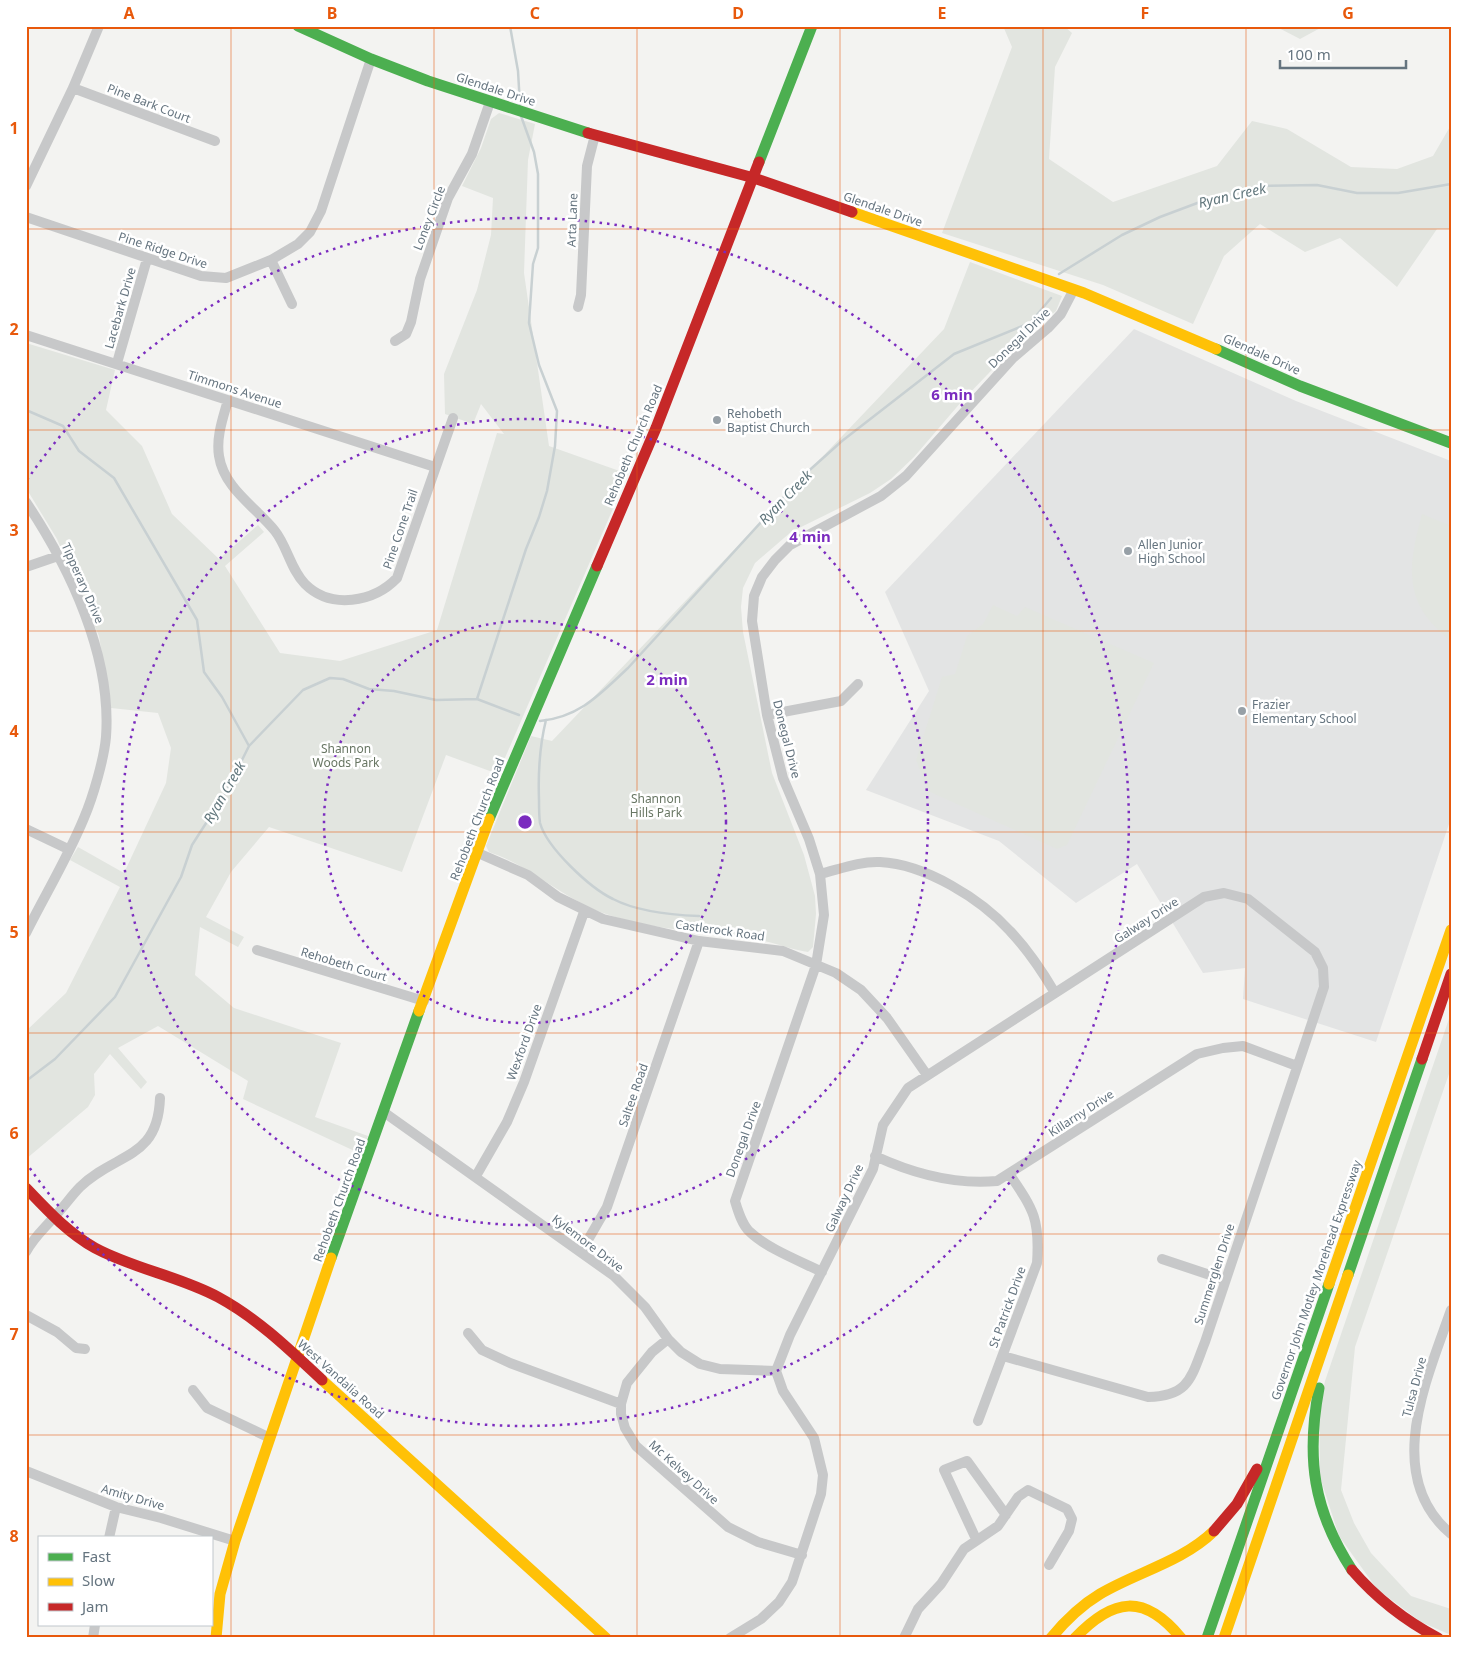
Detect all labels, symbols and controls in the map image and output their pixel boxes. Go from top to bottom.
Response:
text: A [123,2,135,24]
text: B [327,2,337,24]
text: C [530,2,540,24]
text: D [732,2,744,24]
text: E [938,2,947,24]
text: F [1141,2,1149,24]
text: G [1342,2,1354,24]
scale bar [1280,38,1406,70]
text: 100 m [1287,44,1331,64]
street label: Glendale Drive [454,68,538,110]
street label: Pine Bark Court [105,79,194,127]
text: 1 [9,117,19,139]
water label: Ryan Creek [1196,178,1269,212]
street label: Loney Circle [409,183,449,253]
street label: Glendale Drive [841,187,925,231]
street label: Arta Lane [563,192,581,247]
street label: Pine Ridge Drive [116,228,210,272]
street label: Lacebark Drive [100,265,140,351]
street label: Donegal Drive [984,304,1054,372]
text: 2 [9,318,19,340]
street label: Glendale Drive [1221,329,1303,379]
street label: Timmons Avenue [186,366,284,412]
street label: Rehobeth Church Road [600,382,666,508]
text: 6 min [931,384,973,404]
place label: Rehobeth Baptist Church [727,405,810,436]
marker: Rehobeth Baptist Church [711,414,723,426]
water label: Ryan Creek [754,465,816,528]
street label: Pine Cone Trail [378,487,422,571]
text: 3 [9,519,19,541]
text: 4 min [789,526,831,546]
place label: Allen Junior High School [1138,536,1205,567]
street label: Tipperary Drive [58,540,108,626]
marker: Allen Junior High School [1122,545,1134,557]
text: 2 min [646,669,688,689]
place label: Frazier Elementary School [1252,696,1357,727]
street label: Donegal Drive [769,698,805,780]
marker: Frazier Elementary School [1236,705,1248,717]
text: 4 [9,720,19,742]
park label: Shannon Woods Park [312,740,380,771]
street label: Rehobeth Church Road [446,755,508,883]
water label: Ryan Creek [199,757,250,826]
park label: Shannon Hills Park [630,790,683,821]
centre of rings [516,813,534,831]
street label: Galway Drive [1110,893,1182,947]
street label: Castlerock Road [674,915,766,945]
text: 5 [9,921,19,943]
street label: Rehobeth Court [299,943,390,985]
street label: Wexford Drive [502,1001,546,1083]
street label: Saltee Road [614,1061,652,1129]
street label: Killarny Drive [1045,1085,1117,1140]
street label: Donegal Drive [721,1098,765,1180]
text: 6 [9,1122,19,1144]
street label: Rehobeth Church Road [309,1136,369,1264]
street label: Governor John Motley Morehead Expressway [1267,1157,1365,1402]
street label: Galway Drive [821,1161,867,1235]
street label: Kylemore Drive [548,1210,628,1276]
street label: Summerglen Drive [1190,1221,1238,1327]
street label: St Patrick Drive [984,1264,1030,1350]
text: 7 [9,1323,19,1345]
street label: West Vandalia Road [294,1336,388,1422]
street label: Tulsa Drive [1398,1355,1430,1419]
street label: Mc Kelvey Drive [645,1436,723,1508]
street label: Amity Drive [99,1480,167,1514]
text: 8 [9,1525,19,1547]
legend [38,1536,212,1626]
text: Fast [82,1546,111,1566]
text: Slow [82,1570,115,1590]
text: Jam [80,1596,109,1616]

